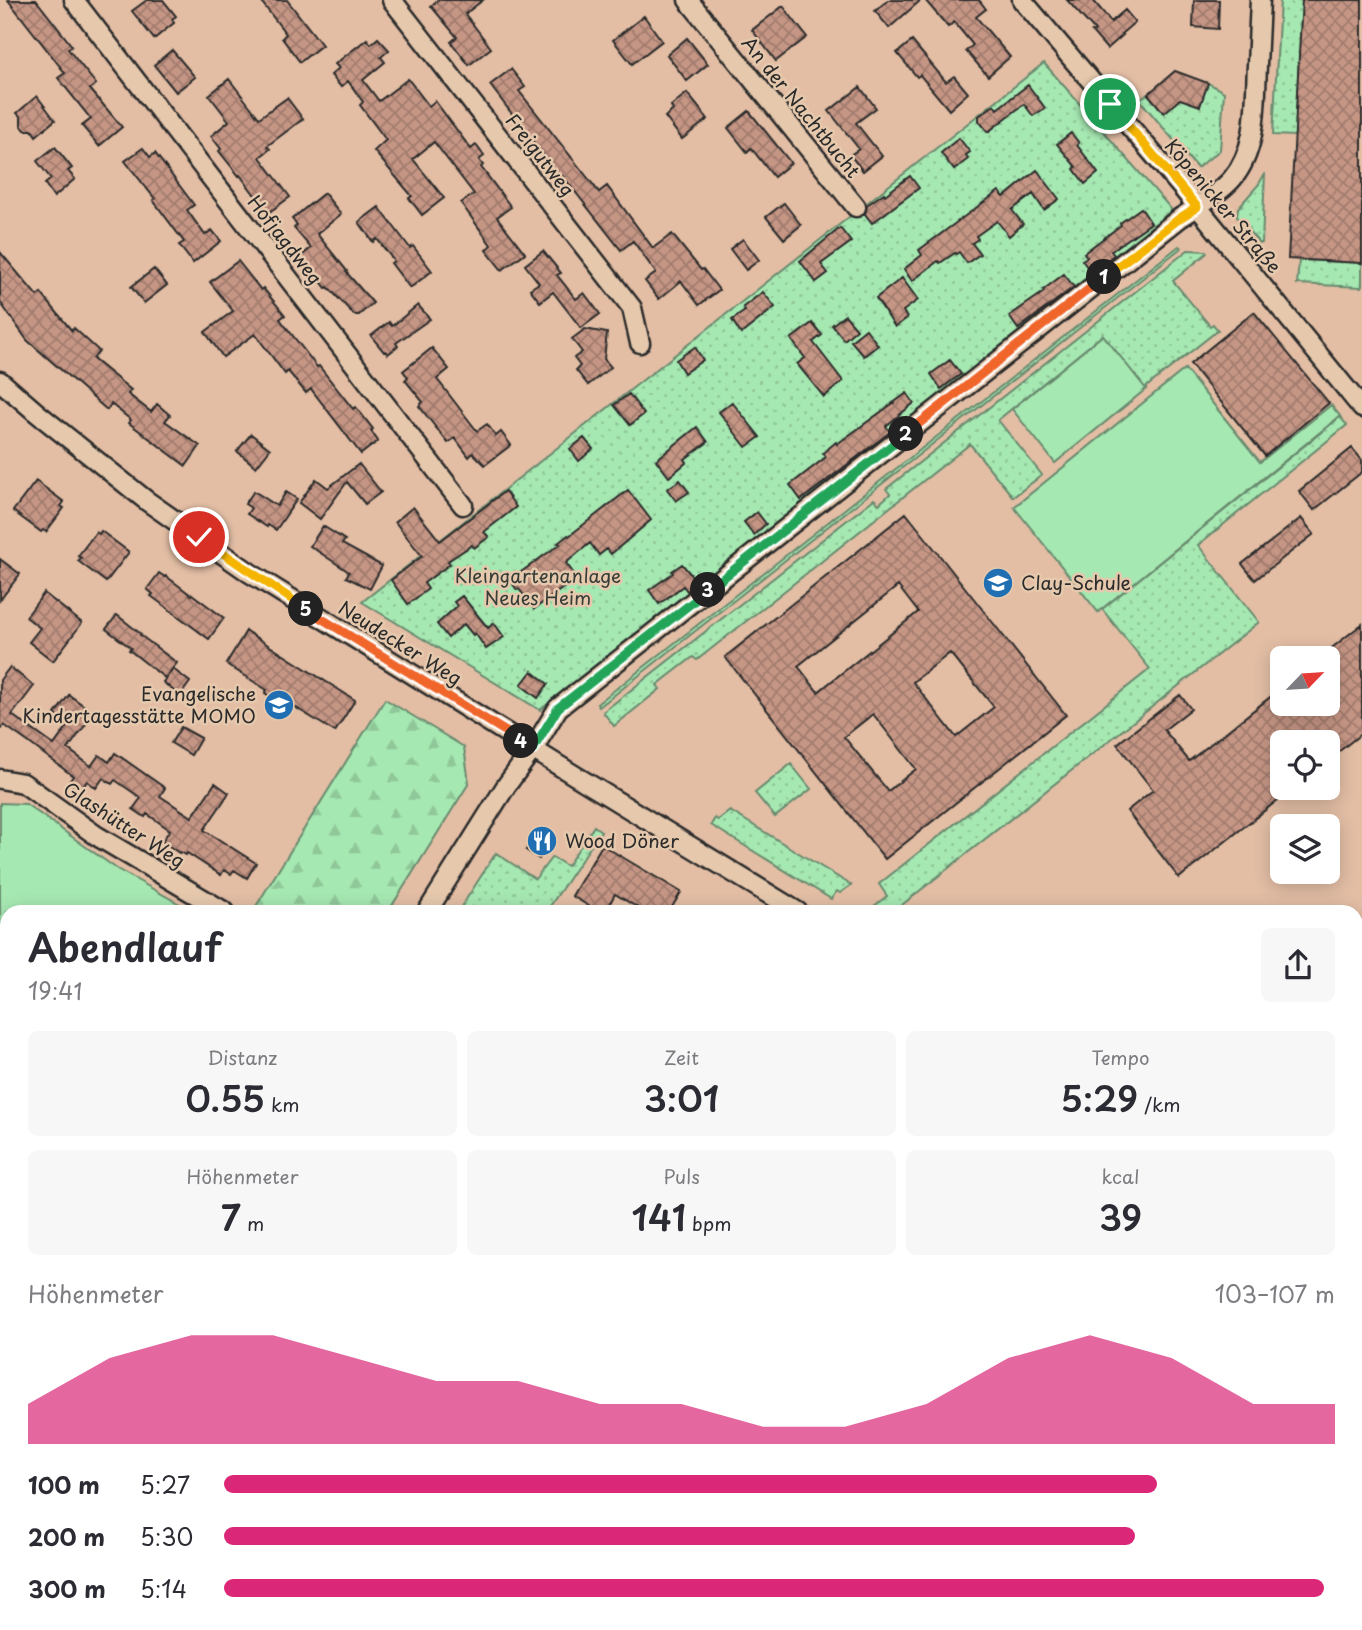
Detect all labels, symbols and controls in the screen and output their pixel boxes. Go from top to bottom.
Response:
street label: An der Nachtbucht [736,30,868,183]
pin [1080,74,1140,134]
icon: arrive [1091,85,1129,123]
street label: Freigutweg [499,107,582,202]
street label: Köpenicker Straße [1159,132,1289,279]
street label: Hofjagdweg [242,189,330,290]
pin: 1 [1086,260,1122,294]
text: 1 [1099,262,1108,290]
pin: 2 [888,416,923,452]
text: 2 [899,419,912,447]
pin [169,507,229,567]
icon: check [180,518,218,556]
park label: Kleingartenanlage Neues Heim [455,561,621,611]
school or university icon: Clay-Schule [981,566,1015,600]
place label: Clay-Schule [1021,568,1131,596]
pin: 3 [690,572,726,608]
text: 3 [701,575,714,603]
pin: 5 [288,592,324,626]
street label: Neudecker Weg [333,593,468,691]
text: 5 [299,594,312,622]
north arrow [1270,646,1340,716]
map controls [1270,646,1340,884]
place label: Evangelische Kindertagesstätte MOMO [22,679,256,729]
school or university icon: Evangelische Kindertagesstätte MOMO [262,688,296,722]
pin: 4 [504,724,538,758]
text: 4 [514,726,527,754]
button: locate [1270,730,1340,800]
street label: Glashütter Weg [58,774,191,874]
button: layers [1270,814,1340,884]
restaurant icon: Wood Döner [525,824,559,858]
place label: Wood Döner [565,826,679,854]
text: Abendlauf [28,918,222,975]
button: share [1261,928,1335,1002]
text: 19:41 [28,973,83,1008]
text: Distanz [208,1043,277,1071]
text: Zeit [664,1043,699,1071]
text: Tempo [1091,1043,1150,1071]
text: 0.55 [185,1071,265,1124]
text: 3:01 [644,1071,719,1124]
text: 5:29 [1060,1071,1138,1124]
text: km [265,1090,300,1118]
text: /km [1138,1090,1181,1118]
text: Höhenmeter [187,1162,298,1190]
text: Puls [663,1162,700,1190]
text: kcal [1102,1162,1139,1190]
text: 7 [221,1190,241,1243]
text: 141 [632,1190,686,1243]
text: 39 [1099,1190,1142,1243]
text: m [241,1209,264,1237]
text: bpm [686,1209,731,1237]
text: Höhenmeter [28,1276,164,1311]
text: 103–107 m [1215,1276,1335,1311]
text: 100 m [28,1467,100,1502]
text: 5:27 [140,1467,190,1502]
text: 200 m [28,1519,105,1554]
text: 5:30 [140,1519,193,1554]
text: 300 m [28,1571,106,1606]
text: 5:14 [140,1571,187,1606]

